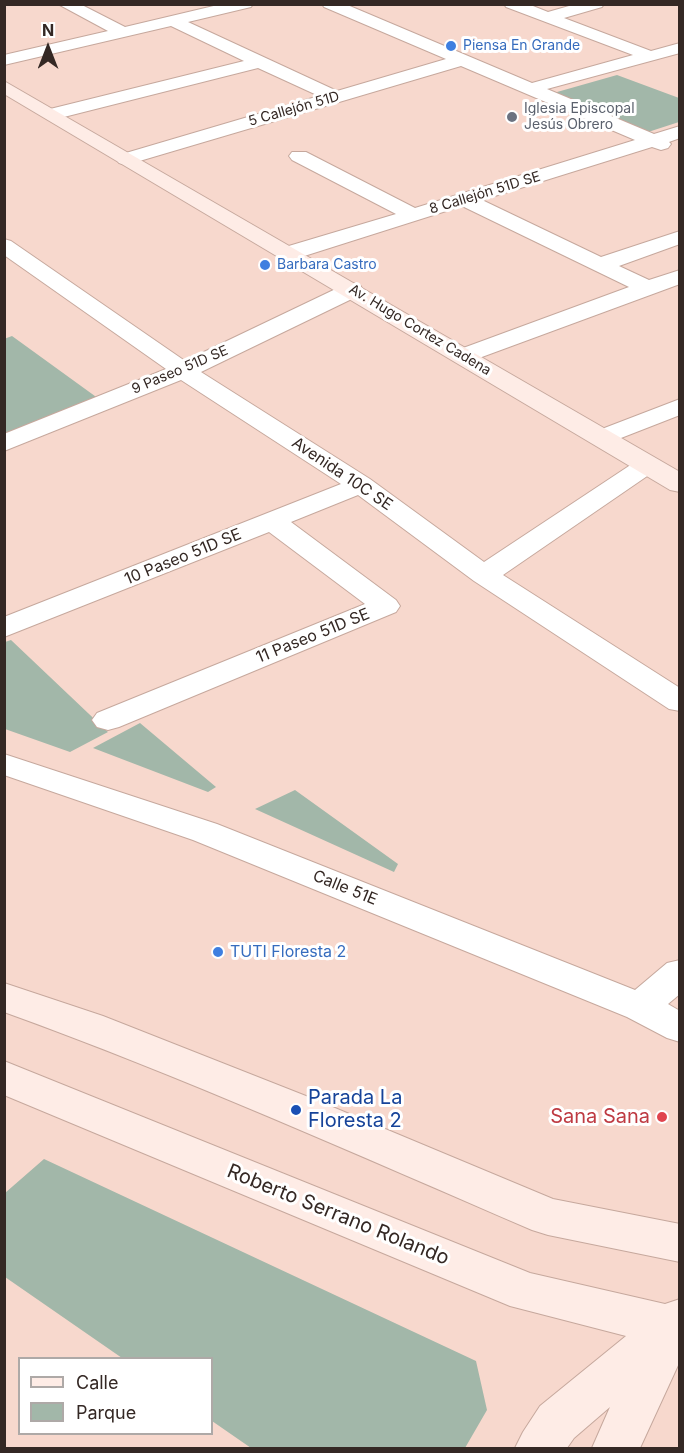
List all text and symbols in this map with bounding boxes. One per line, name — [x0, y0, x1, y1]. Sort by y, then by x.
north arrow — [18, 18, 78, 78]
text: N — [42, 20, 54, 40]
place label: Piensa En Grande — [463, 38, 580, 54]
marker: Piensa En Grande — [444, 39, 458, 53]
street label: 5 Callejón 51D — [247, 88, 341, 130]
place label: Iglesia Episcopal Jesús Obrero — [524, 101, 635, 134]
marker: Iglesia Episcopal Jesús Obrero — [505, 110, 519, 124]
street label: 8 Callejón 51D SE — [427, 168, 543, 218]
place label: Barbara Castro — [277, 257, 377, 273]
marker: Barbara Castro — [258, 258, 272, 272]
street label: Av. Hugo Cortez Cadena — [346, 281, 494, 379]
street label: 9 Paseo 51D SE — [129, 342, 231, 398]
street label: Avenida 10C SE — [288, 433, 396, 515]
street label: 10 Paseo 51D SE — [122, 525, 244, 589]
street label: 11 Paseo 51D SE — [253, 604, 373, 668]
street label: Calle 51E — [310, 866, 380, 910]
place label: TUTI Floresta 2 — [230, 942, 346, 962]
marker: TUTI Floresta 2 — [211, 945, 225, 959]
place label: Parada La Floresta 2 — [308, 1086, 402, 1133]
marker: Parada La Floresta 2 — [289, 1103, 303, 1117]
place label: Sana Sana — [550, 1105, 650, 1129]
marker: Sana Sana — [655, 1110, 669, 1124]
street label: Roberto Serrano Rolando — [223, 1159, 453, 1271]
legend — [18, 1357, 213, 1435]
text: Calle — [76, 1372, 118, 1393]
text: Parque — [76, 1402, 136, 1423]

